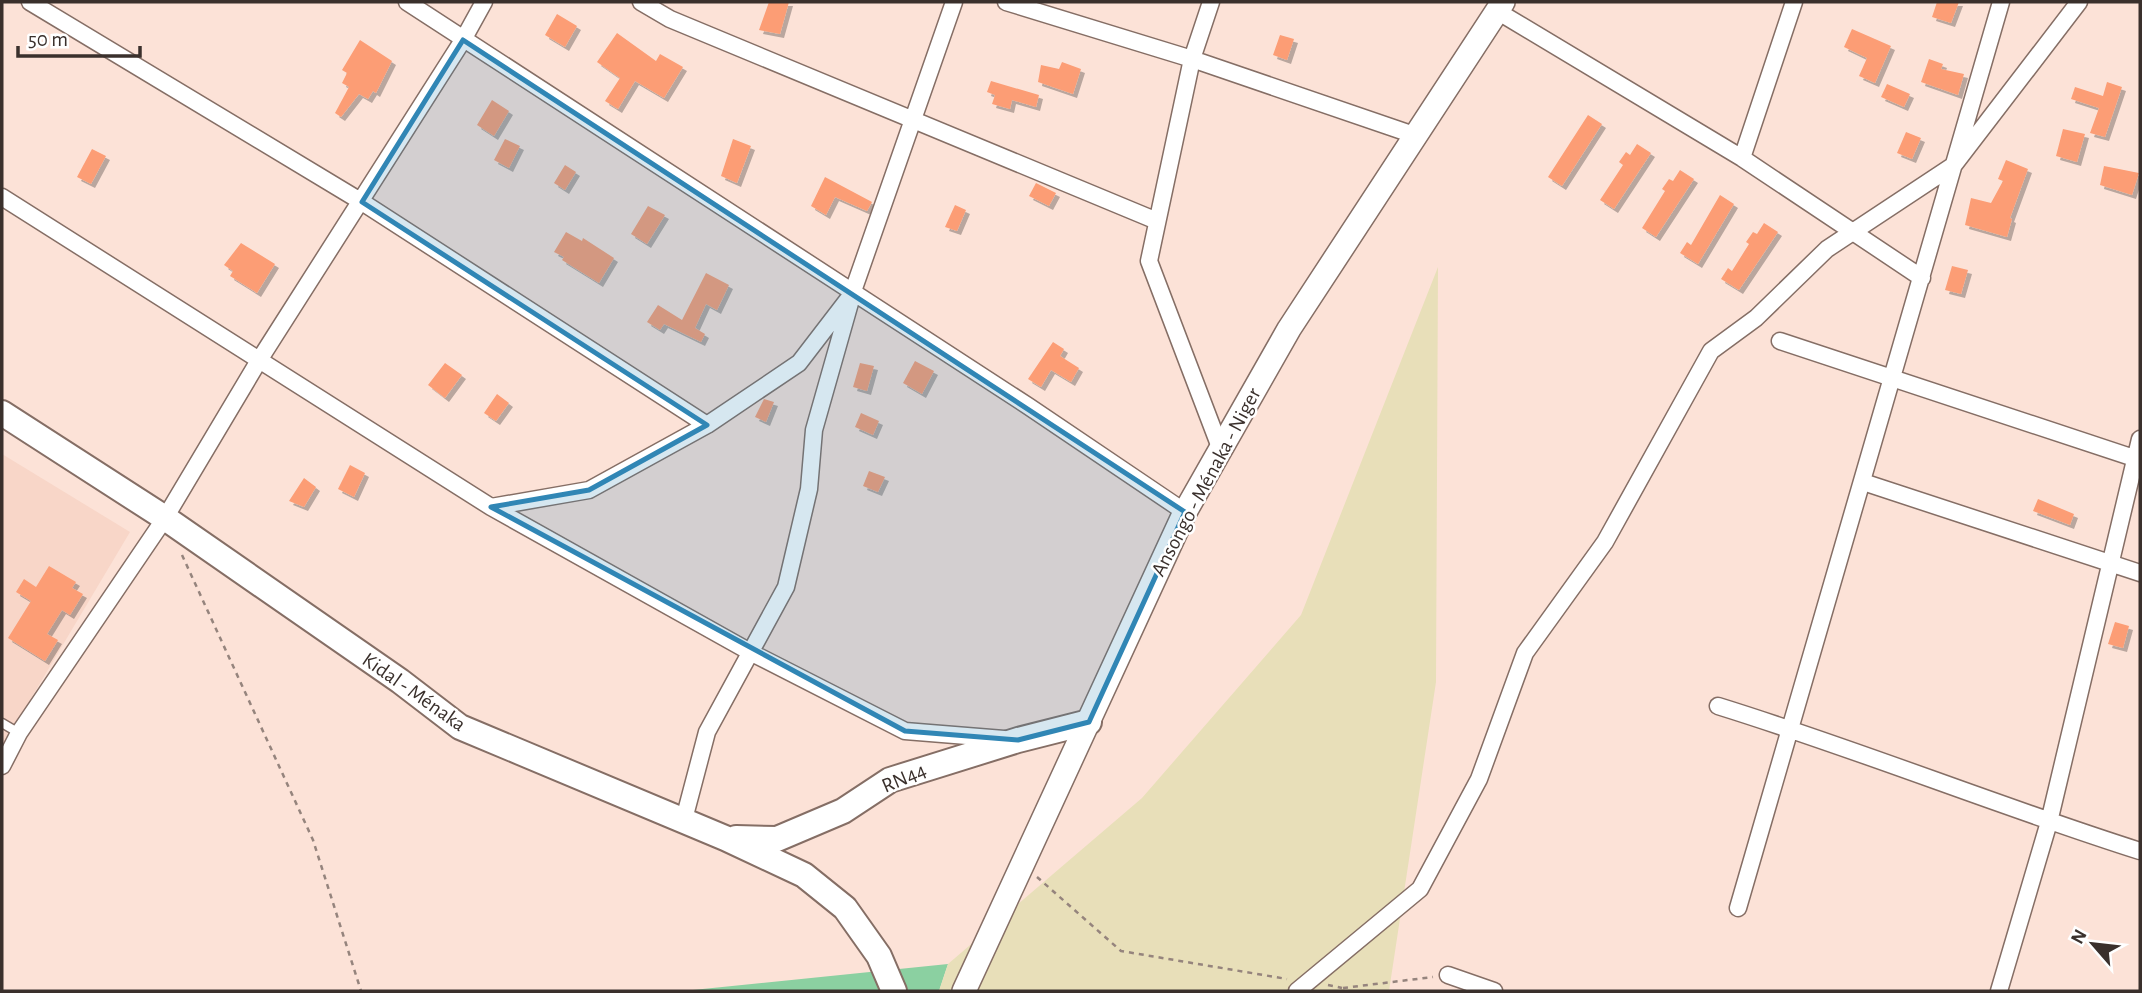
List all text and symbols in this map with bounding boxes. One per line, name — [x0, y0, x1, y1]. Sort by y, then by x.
scale bar — [18, 14, 140, 58]
text: 50 m — [28, 29, 68, 50]
street label: Ansongo - Ménaka - Niger — [1147, 384, 1265, 580]
street label: Kidal - Ménaka — [358, 649, 470, 735]
street label: RN44 — [879, 759, 929, 797]
north arrow — [2058, 909, 2128, 979]
text: N — [2068, 926, 2091, 947]

